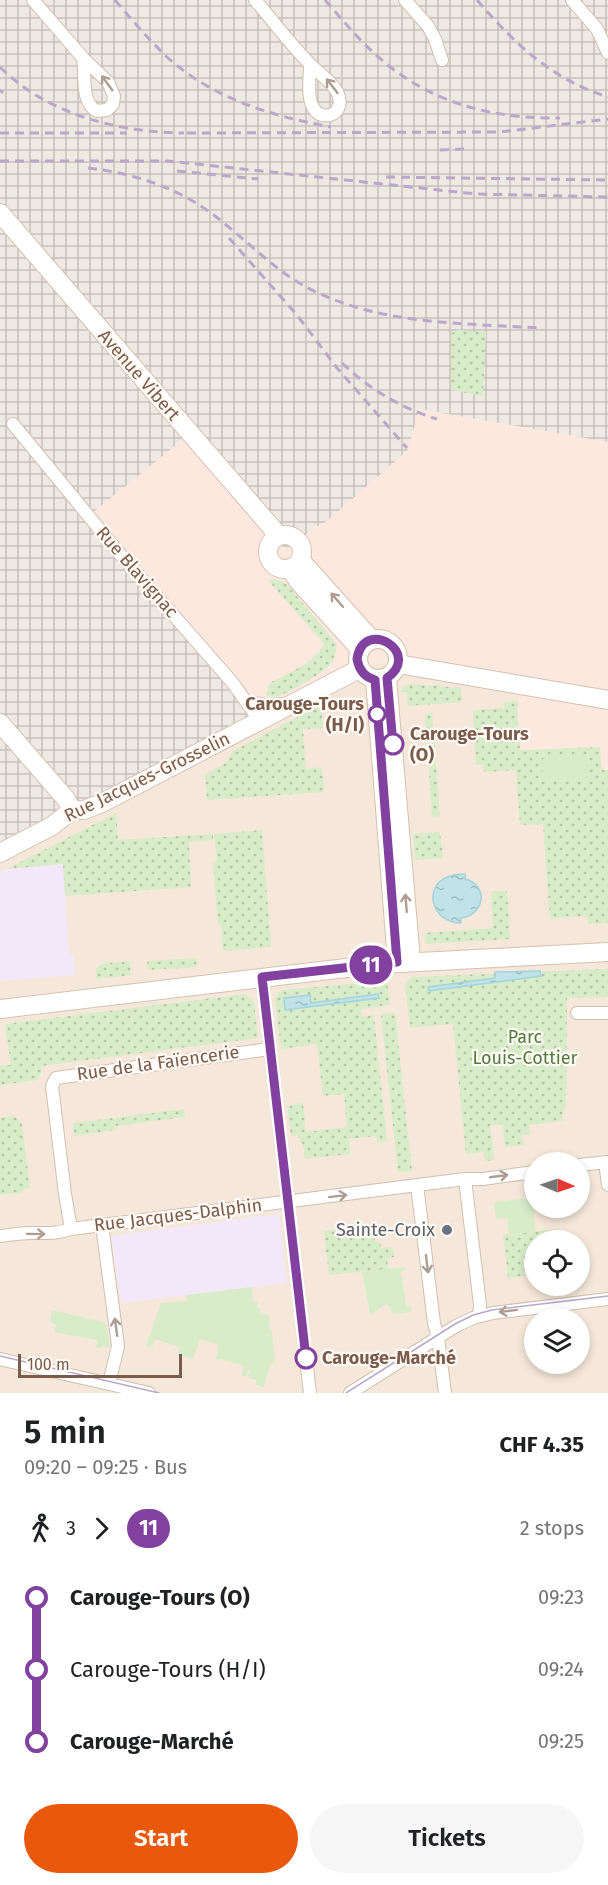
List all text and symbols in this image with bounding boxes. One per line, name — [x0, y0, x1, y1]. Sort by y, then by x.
one-way arrow — [101, 76, 113, 92]
one-way arrow — [326, 79, 339, 95]
street label: Avenue Vibert — [93, 325, 185, 425]
street label: Rue Blavignac — [91, 522, 183, 622]
one-way arrow — [330, 593, 344, 608]
place label: Carouge-Tours (H/I) — [245, 693, 364, 736]
marker: Carouge-Tours (H/I) — [368, 705, 386, 723]
place label: Carouge-Tours (O) — [410, 723, 529, 766]
street label: Rue Jacques-Grosselin — [61, 727, 233, 827]
marker: Carouge-Tours (O) — [382, 733, 404, 755]
one-way arrow — [400, 893, 411, 913]
line badge: 11 — [344, 946, 398, 984]
text: 11 — [361, 952, 381, 978]
park label: Parc Louis-Cottier — [472, 1026, 578, 1069]
street label: Rue de la Faïencerie — [75, 1041, 241, 1085]
north arrow — [524, 1152, 590, 1218]
map controls — [524, 1152, 590, 1374]
one-way arrow — [489, 1171, 509, 1182]
one-way arrow — [328, 1190, 348, 1201]
street label: Rue Jacques-Dalphin — [93, 1194, 263, 1236]
place label: Sainte-Croix — [336, 1219, 435, 1241]
marker: Sainte-Croix — [440, 1223, 454, 1237]
one-way arrow — [25, 1228, 45, 1239]
button: locate — [524, 1230, 590, 1296]
one-way arrow — [422, 1253, 433, 1273]
one-way arrow — [499, 1305, 519, 1316]
button: layers — [524, 1308, 590, 1374]
one-way arrow — [110, 1317, 121, 1337]
marker: Carouge-Marché — [295, 1347, 317, 1369]
place label: Carouge-Marché — [322, 1347, 456, 1369]
scale bar — [18, 1351, 182, 1378]
text: 100 m — [27, 1355, 70, 1374]
text: 5 min — [24, 1412, 106, 1452]
text: CHF 4.35 — [499, 1431, 584, 1458]
text: 09:20 – 09:25 · Bus — [24, 1455, 187, 1479]
icon: walk — [24, 1512, 57, 1545]
icon: forward — [85, 1512, 118, 1545]
text: 11 — [139, 1515, 158, 1541]
text: 3 — [66, 1516, 76, 1540]
text: 2 stops — [520, 1516, 584, 1540]
text: Carouge-Tours (O) — [70, 1584, 250, 1611]
text: 09:23 — [538, 1585, 584, 1609]
text: Carouge-Tours (H/I) — [70, 1656, 266, 1683]
text: 09:24 — [538, 1657, 584, 1681]
text: Carouge-Marché — [70, 1728, 234, 1755]
text: 09:25 — [538, 1729, 584, 1753]
button: Start — [24, 1804, 298, 1873]
button: Tickets — [310, 1804, 584, 1873]

